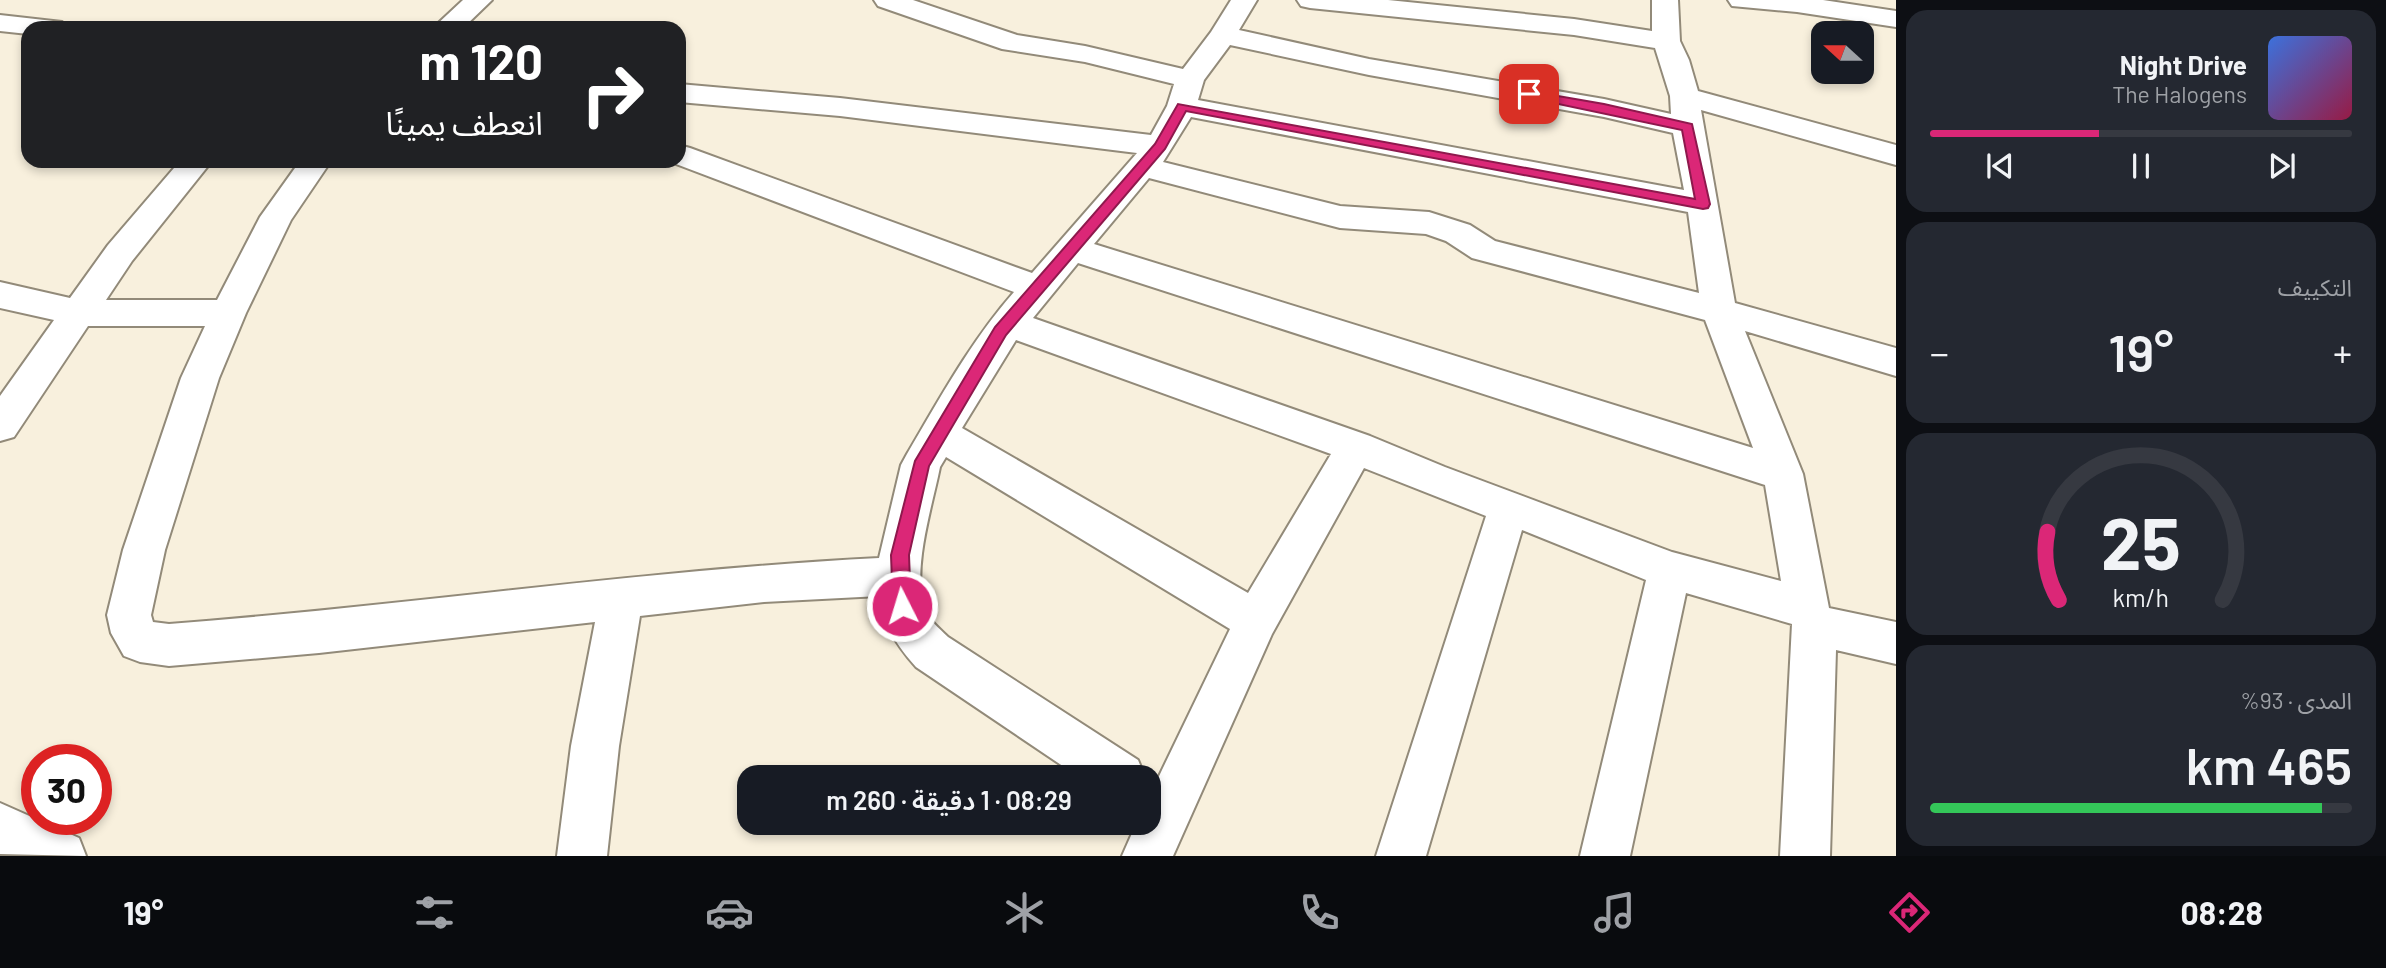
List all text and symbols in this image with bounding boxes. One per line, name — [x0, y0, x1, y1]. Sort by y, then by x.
north arrow — [1811, 21, 1874, 84]
map controls — [1811, 21, 1874, 84]
text: 120 m — [420, 31, 543, 90]
icon: right — [567, 49, 658, 140]
text: Night Drive — [2120, 49, 2247, 80]
pin — [1499, 64, 1559, 124]
icon: arrive — [1510, 75, 1548, 113]
text: The Halogens — [2112, 80, 2247, 108]
text: انعطف يمينًا — [386, 103, 543, 141]
icon: previous — [1981, 147, 2019, 185]
icon: pause — [2122, 147, 2160, 185]
icon: next — [2263, 147, 2301, 185]
text: التكييف — [2278, 273, 2352, 301]
text: 19° — [2108, 320, 2174, 382]
text: − — [1930, 329, 1949, 375]
text: + — [2333, 329, 2352, 375]
text: 25 — [2101, 497, 2181, 585]
position arrow — [865, 569, 939, 643]
text: km/h — [2113, 582, 2169, 612]
text: المدى · 93% — [2240, 686, 2352, 714]
text: 465 km — [2186, 733, 2352, 795]
speed limit sign: 30 — [21, 744, 112, 835]
text: 08:29 · 1 دقيقة · 260 m — [826, 784, 1072, 815]
icon: filters — [410, 888, 459, 937]
icon: car — [705, 888, 754, 937]
icon: climate — [1000, 888, 1049, 937]
icon: phone — [1295, 888, 1344, 937]
icon: music — [1590, 888, 1639, 937]
icon: directions — [1885, 888, 1934, 937]
text: 19° — [123, 893, 164, 931]
text: 08:28 — [2181, 893, 2263, 931]

